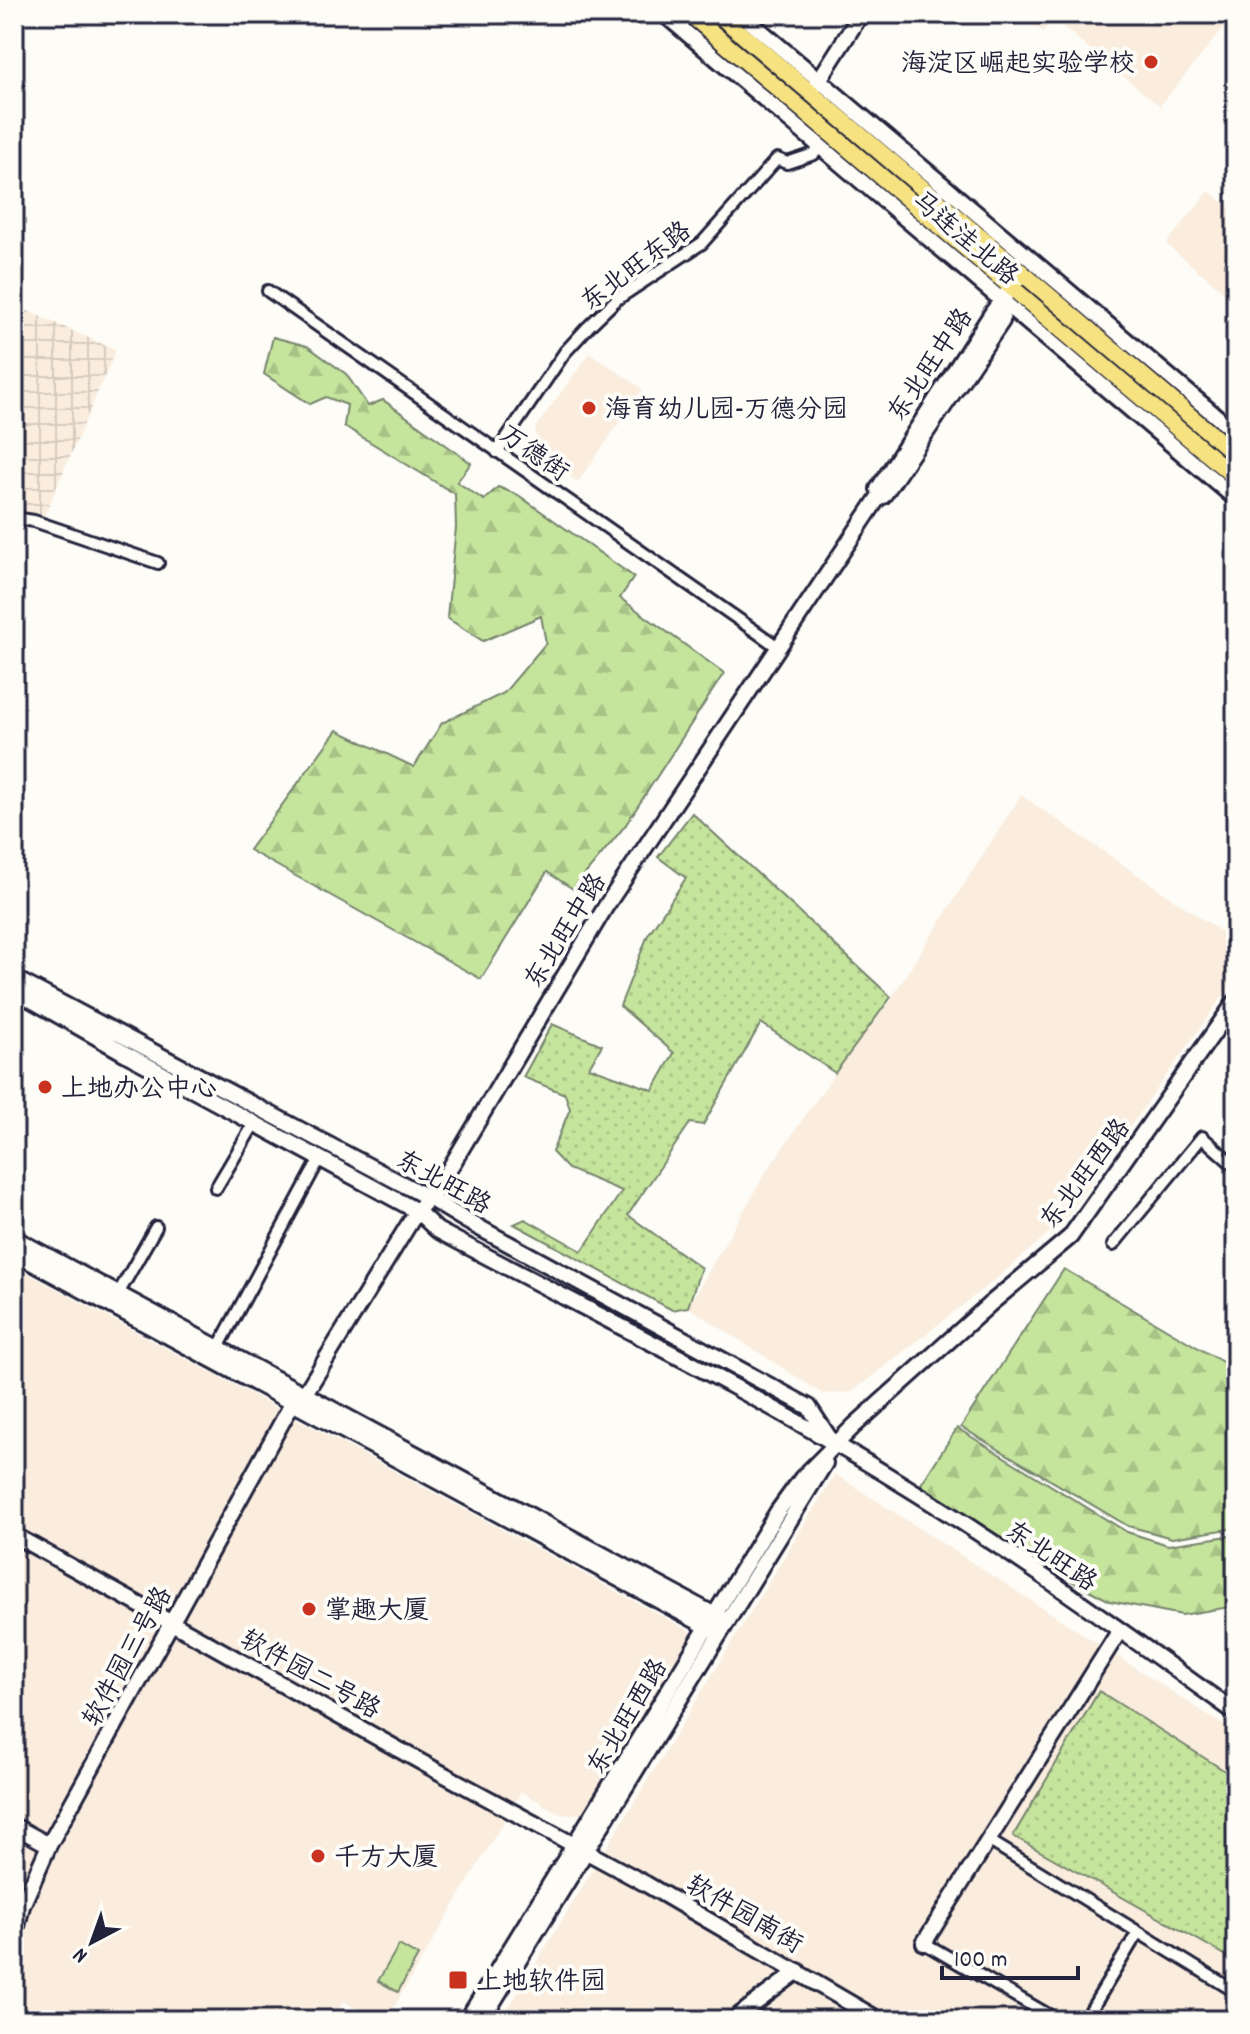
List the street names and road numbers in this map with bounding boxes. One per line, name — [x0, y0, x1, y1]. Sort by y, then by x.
street label: 马连洼北路 — [902, 184, 1025, 296]
street label: 东北旺东路 — [574, 214, 700, 322]
street label: 东北旺中路 — [880, 302, 984, 430]
street label: 万德街 — [490, 417, 576, 492]
street label: 东北旺中路 — [517, 867, 617, 997]
street label: 东北旺西路 — [1033, 1112, 1141, 1238]
street label: 东北旺路 — [388, 1143, 497, 1225]
street label: 东北旺路 — [997, 1513, 1104, 1602]
street label: 软件园三号路 — [75, 1581, 183, 1735]
street label: 软件园二号路 — [232, 1622, 386, 1730]
street label: 东北旺西路 — [580, 1653, 678, 1783]
street label: 软件园南街 — [678, 1868, 809, 1965]

